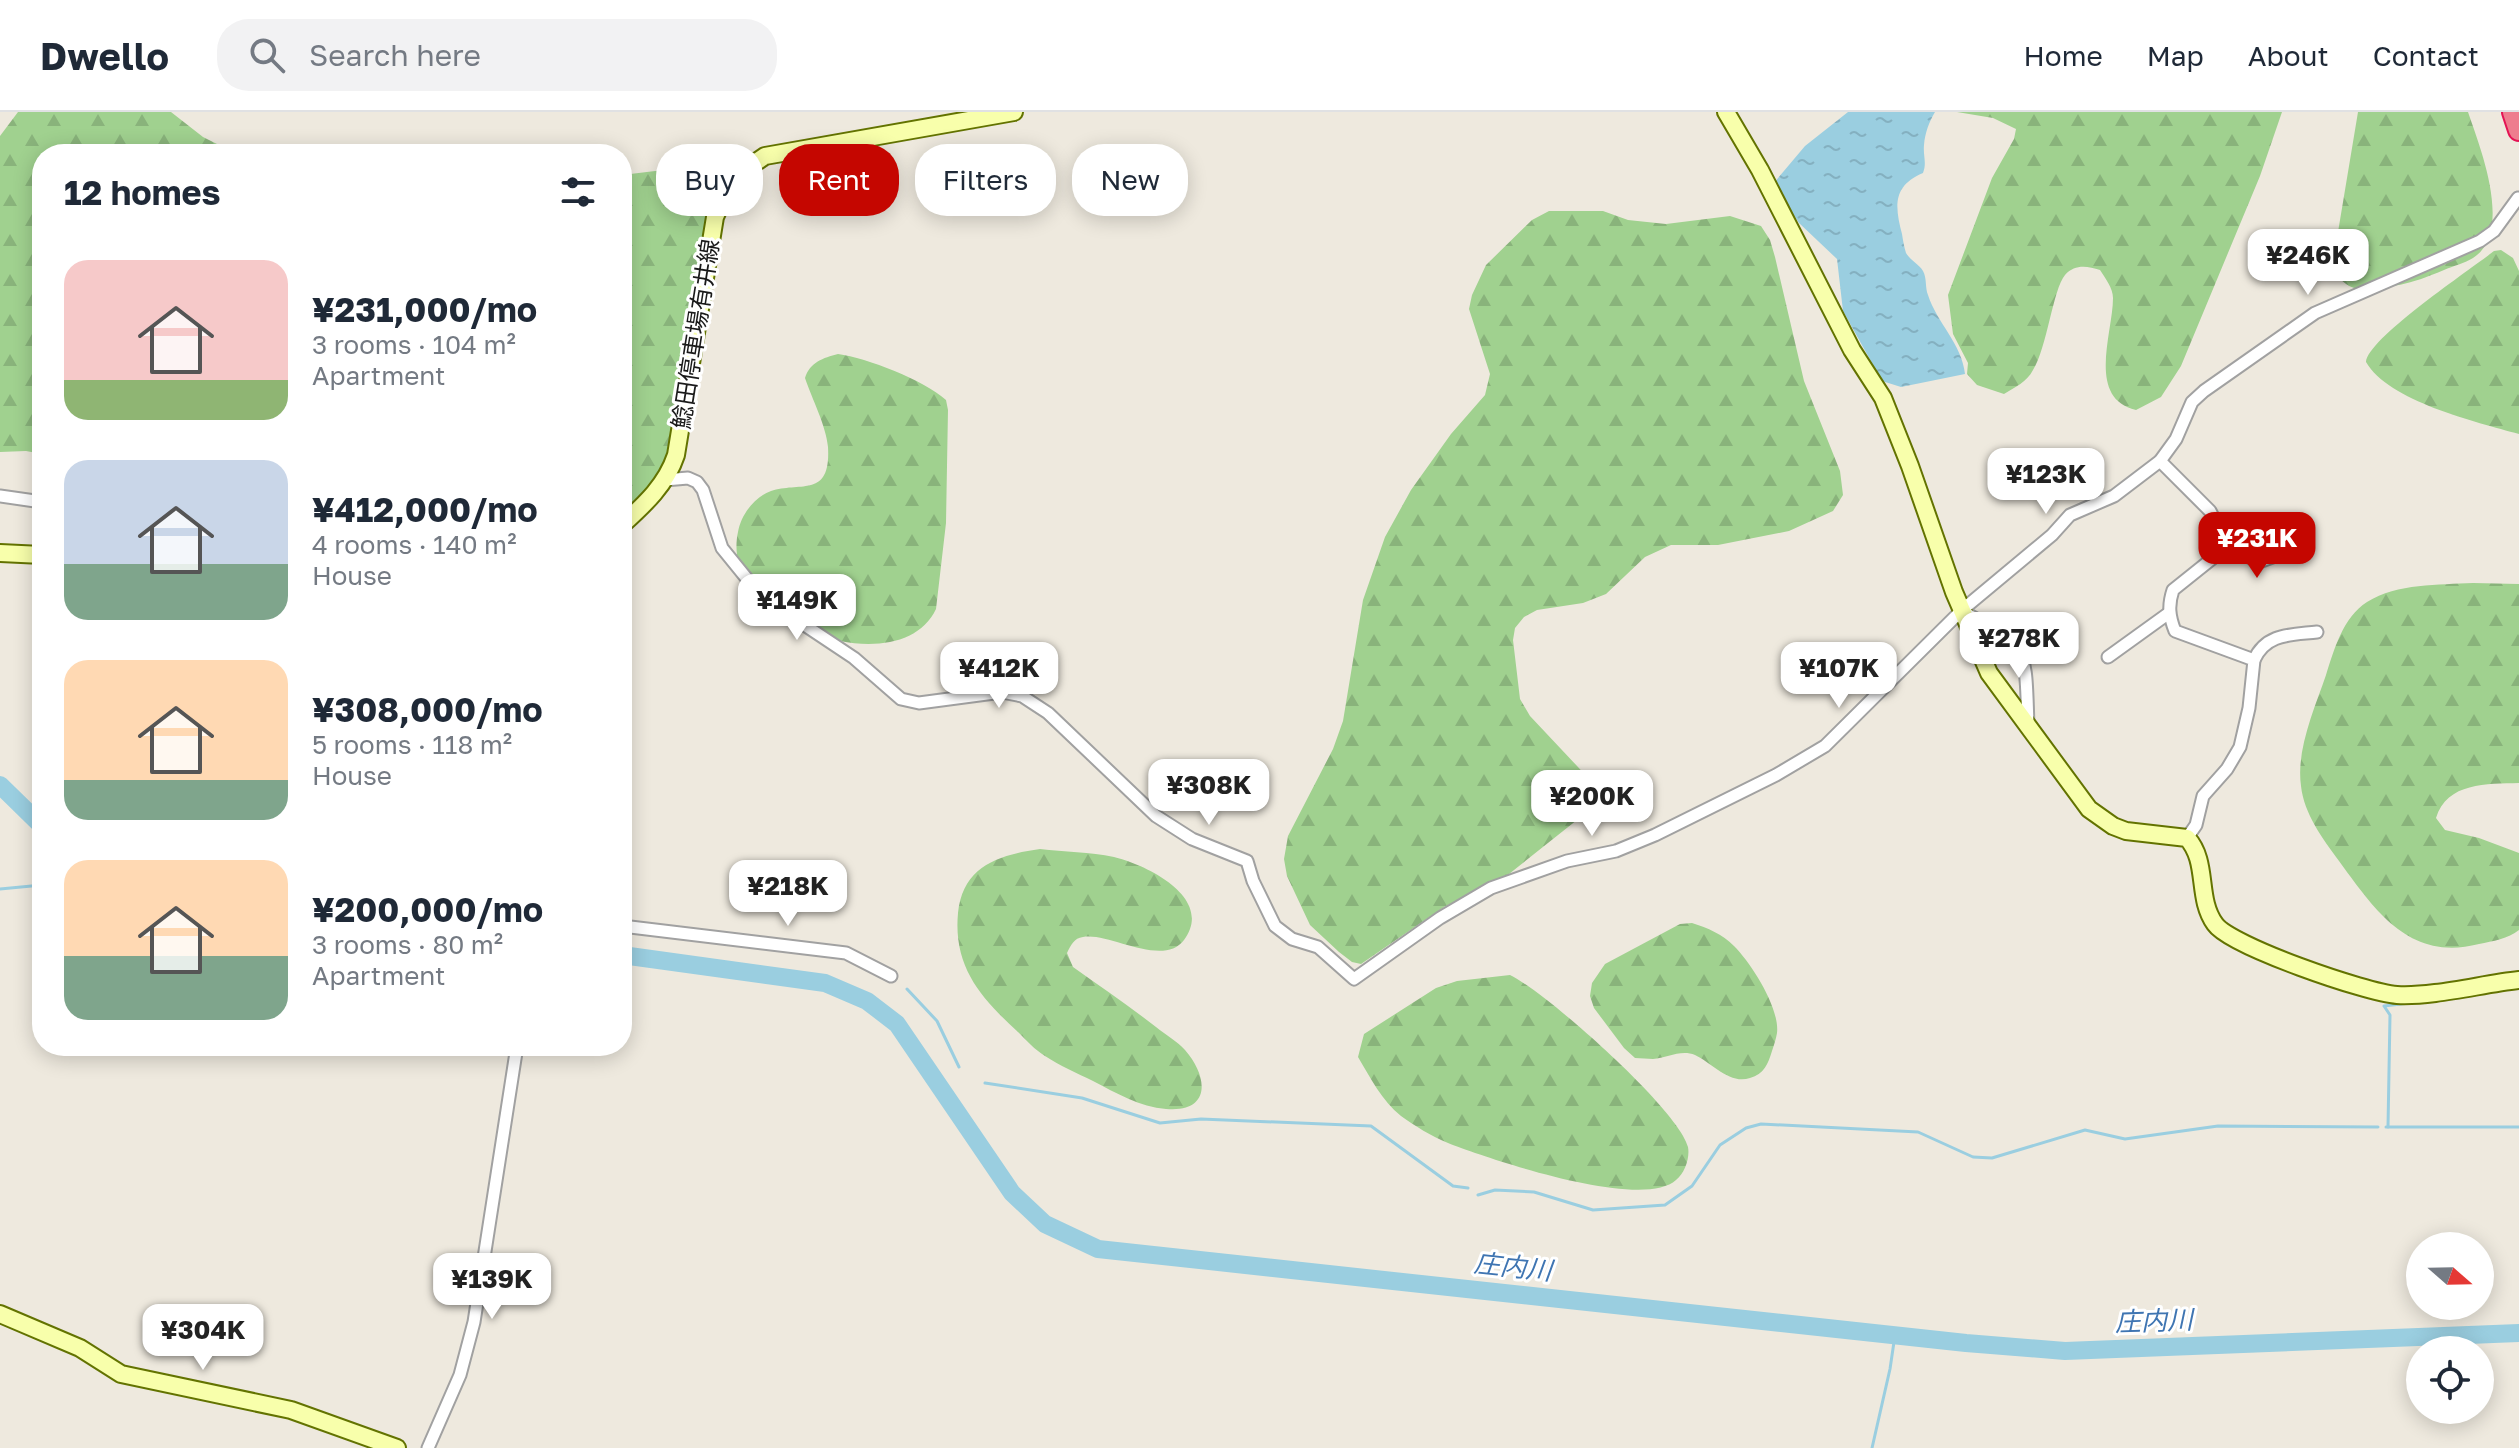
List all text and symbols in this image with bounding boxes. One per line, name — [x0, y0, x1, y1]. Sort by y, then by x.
search box — [217, 19, 777, 91]
text: Dwello — [40, 33, 169, 78]
icon: search — [245, 33, 289, 77]
text: Search here — [309, 37, 481, 73]
text: Home — [2024, 39, 2103, 72]
text: Map — [2147, 39, 2204, 72]
text: About — [2248, 39, 2329, 72]
text: Contact — [2373, 39, 2479, 72]
chip: Buy — [656, 144, 763, 216]
chip: Rent — [779, 144, 899, 216]
chip: Filters — [915, 144, 1056, 216]
chip: New — [1072, 144, 1188, 216]
icon: filters — [556, 170, 600, 214]
text: 12 homes — [64, 172, 221, 212]
pin: ¥246K — [2252, 229, 2364, 297]
street label: 鯰田停車場有井線 — [665, 237, 724, 431]
text: ¥246K — [2266, 239, 2350, 270]
text: ¥231,000/mo — [312, 289, 537, 329]
icon: home — [128, 292, 224, 388]
text: 3 rooms · 104 m² — [312, 329, 516, 360]
text: Apartment — [312, 360, 445, 391]
pin: ¥123K — [1990, 448, 2102, 516]
text: ¥123K — [2005, 458, 2087, 489]
text: ¥412,000/mo — [312, 489, 538, 529]
icon: home — [128, 492, 224, 588]
pin: ¥231K — [2201, 512, 2313, 580]
text: ¥231K — [2216, 522, 2298, 553]
text: 4 rooms · 140 m² — [312, 529, 517, 560]
text: House — [312, 560, 392, 591]
pin: ¥149K — [741, 574, 853, 642]
text: ¥149K — [756, 584, 838, 615]
pin: ¥278K — [1963, 612, 2075, 680]
text: ¥278K — [1978, 622, 2060, 653]
pin: ¥412K — [943, 642, 1055, 710]
pin: ¥107K — [1783, 642, 1895, 710]
text: ¥412K — [958, 652, 1040, 683]
text: ¥107K — [1799, 652, 1879, 683]
text: ¥308,000/mo — [312, 689, 543, 729]
icon: home — [128, 692, 224, 788]
text: 5 rooms · 118 m² — [312, 729, 512, 760]
pin: ¥308K — [1153, 759, 1265, 827]
text: House — [312, 760, 392, 791]
text: ¥308K — [1166, 769, 1252, 800]
pin: ¥200K — [1536, 770, 1648, 838]
text: ¥200K — [1549, 780, 1635, 811]
pin: ¥218K — [732, 860, 844, 928]
text: ¥218K — [747, 870, 829, 901]
text: ¥200,000/mo — [312, 889, 543, 929]
icon: home — [128, 892, 224, 988]
text: 3 rooms · 80 m² — [312, 929, 503, 960]
text: Apartment — [312, 960, 445, 991]
north arrow — [2406, 1232, 2494, 1320]
map controls — [2406, 1232, 2494, 1424]
water label: 庄内川 — [1473, 1247, 1556, 1286]
pin: ¥139K — [436, 1253, 548, 1321]
text: ¥139K — [451, 1263, 533, 1294]
pin: ¥304K — [147, 1304, 259, 1372]
water label: 庄内川 — [2114, 1304, 2196, 1337]
text: ¥304K — [160, 1314, 246, 1345]
button: locate — [2406, 1336, 2494, 1424]

